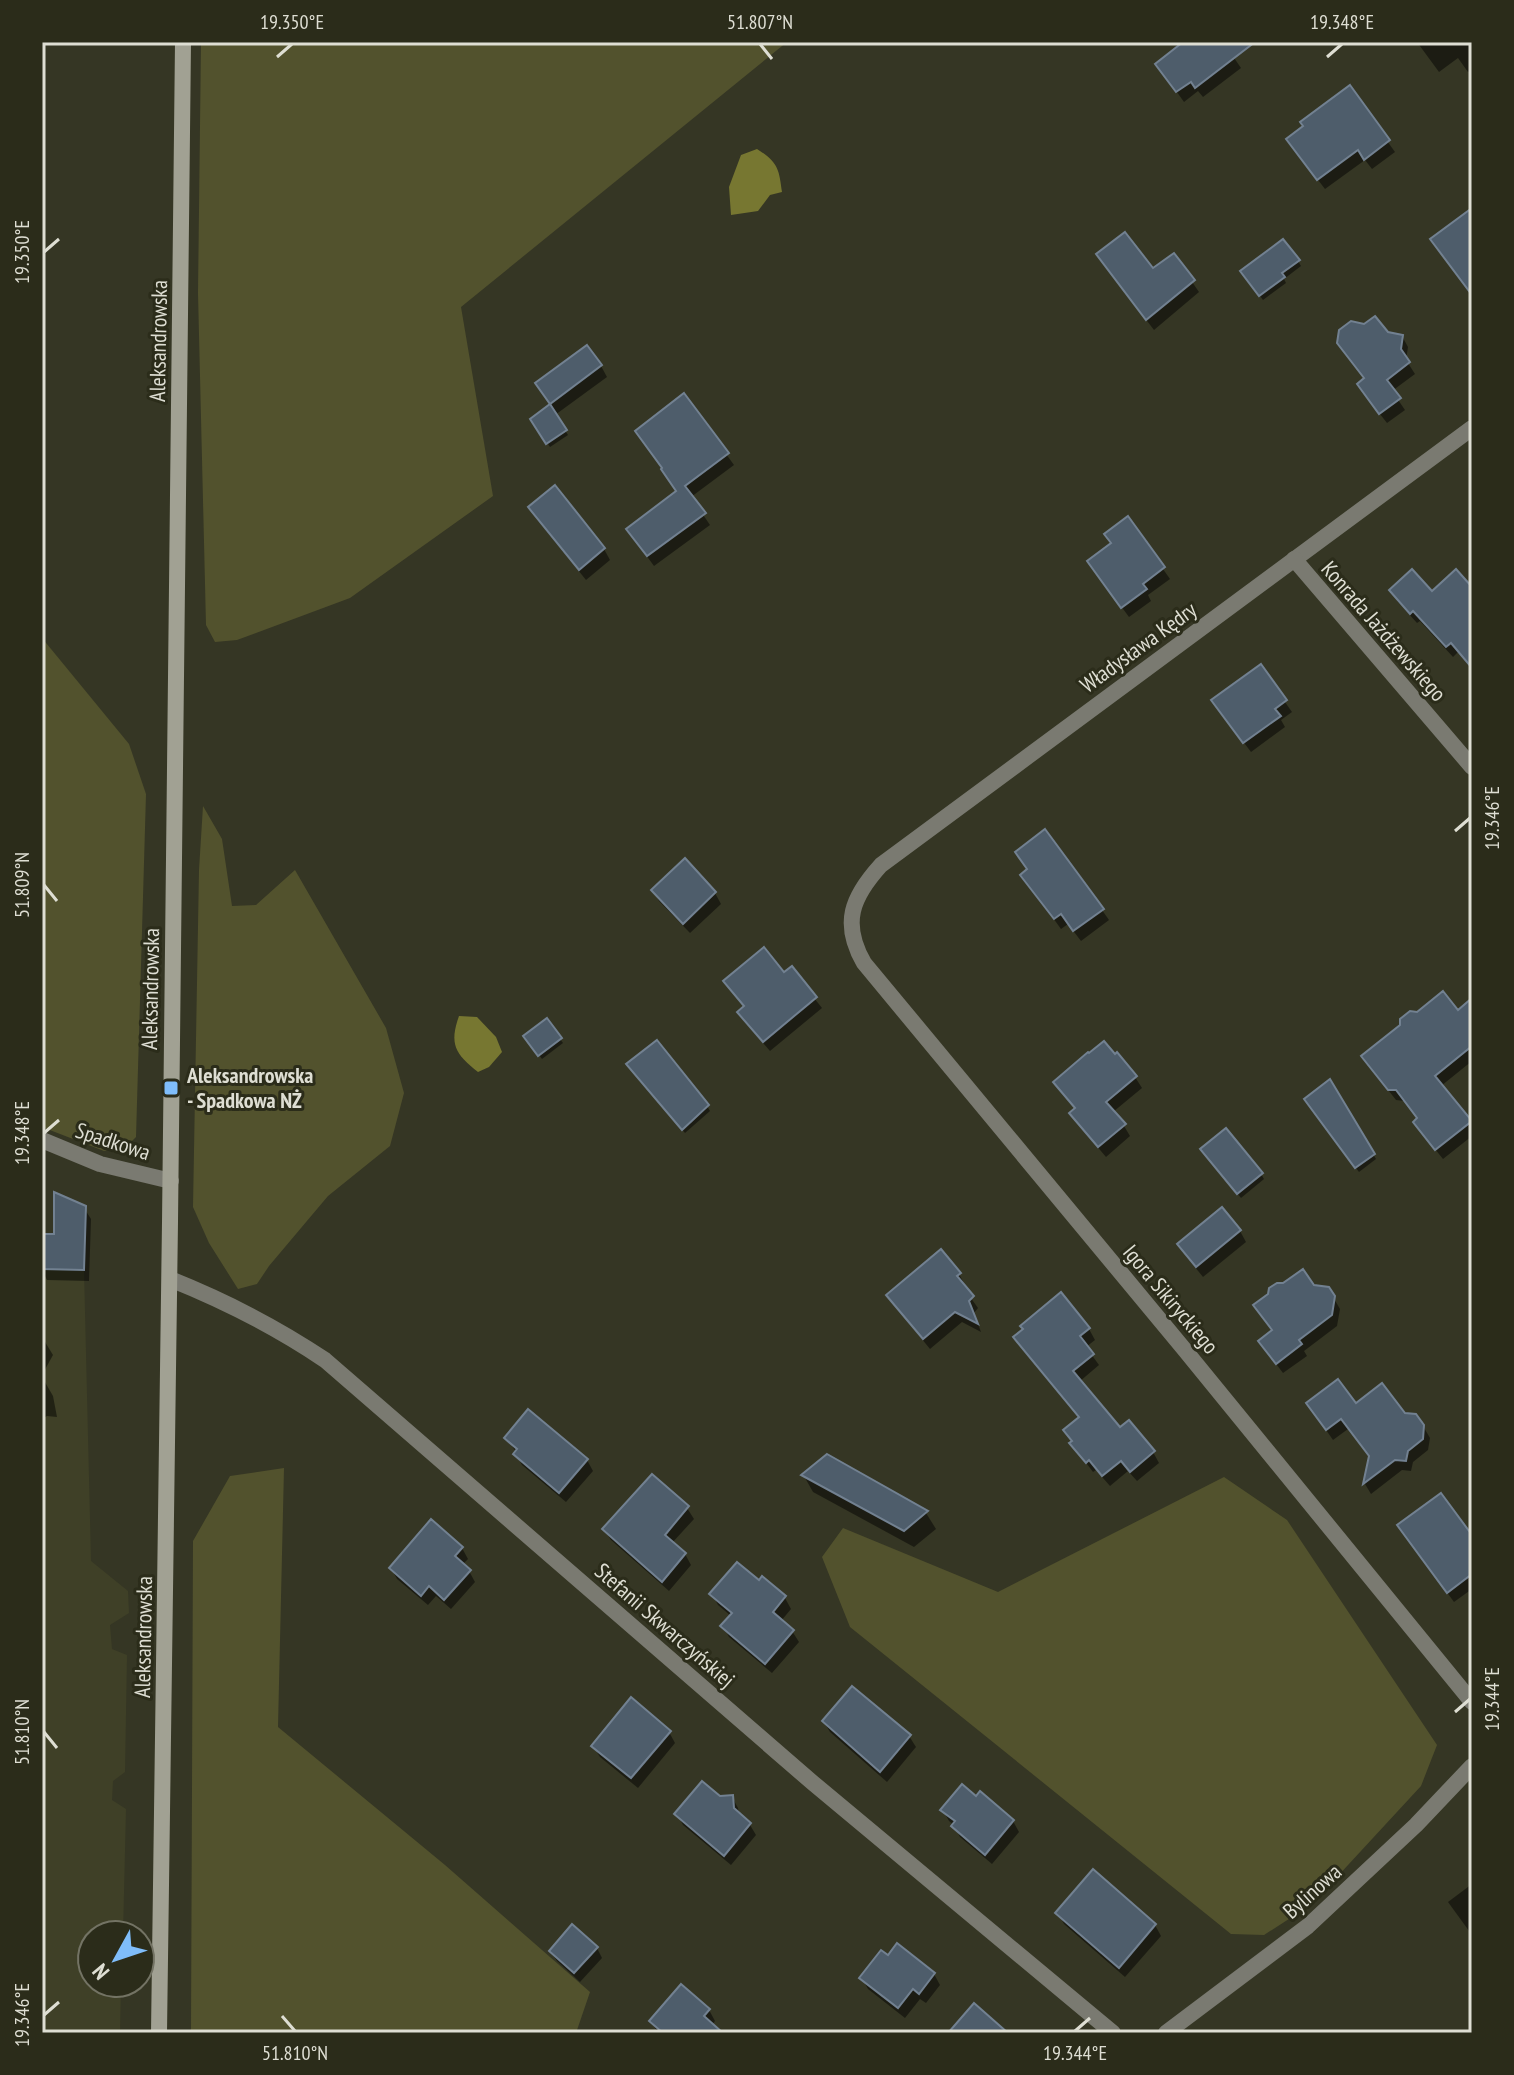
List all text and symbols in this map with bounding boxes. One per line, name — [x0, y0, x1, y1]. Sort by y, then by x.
text: 19.350°E — [260, 9, 324, 35]
text: 51.807°N — [727, 9, 793, 35]
text: 19.348°E — [1310, 9, 1374, 35]
text: 19.350°E — [9, 220, 35, 284]
street label: Aleksandrowska — [143, 280, 173, 402]
street label: Konrada Jażdżewskiego — [1315, 555, 1453, 707]
street label: Władysława Kędry — [1074, 595, 1202, 699]
text: 19.346°E — [1479, 786, 1505, 850]
text: 51.809°N — [9, 852, 35, 918]
street label: Aleksandrowska — [135, 928, 165, 1050]
place label: Aleksandrowska - Spadkowa NŻ — [186, 1061, 313, 1114]
marker: Aleksandrowska - Spadkowa NŻ — [162, 1079, 180, 1097]
text: 19.348°E — [9, 1101, 35, 1165]
street label: Spadkowa — [72, 1116, 154, 1166]
street label: Igora Sikiryckiego — [1117, 1238, 1225, 1360]
street label: Stefanii Skwarczyńskiej — [589, 1557, 741, 1693]
street label: Aleksandrowska — [128, 1576, 158, 1698]
text: 19.344°E — [1479, 1667, 1505, 1731]
text: 51.810°N — [9, 1699, 35, 1765]
street label: Bylinowa — [1277, 1857, 1347, 1925]
north arrow — [76, 1919, 156, 1999]
text: N — [86, 1958, 115, 1985]
text: 19.346°E — [9, 1983, 35, 2047]
text: 51.810°N — [262, 2040, 328, 2066]
text: 19.344°E — [1043, 2040, 1107, 2066]

